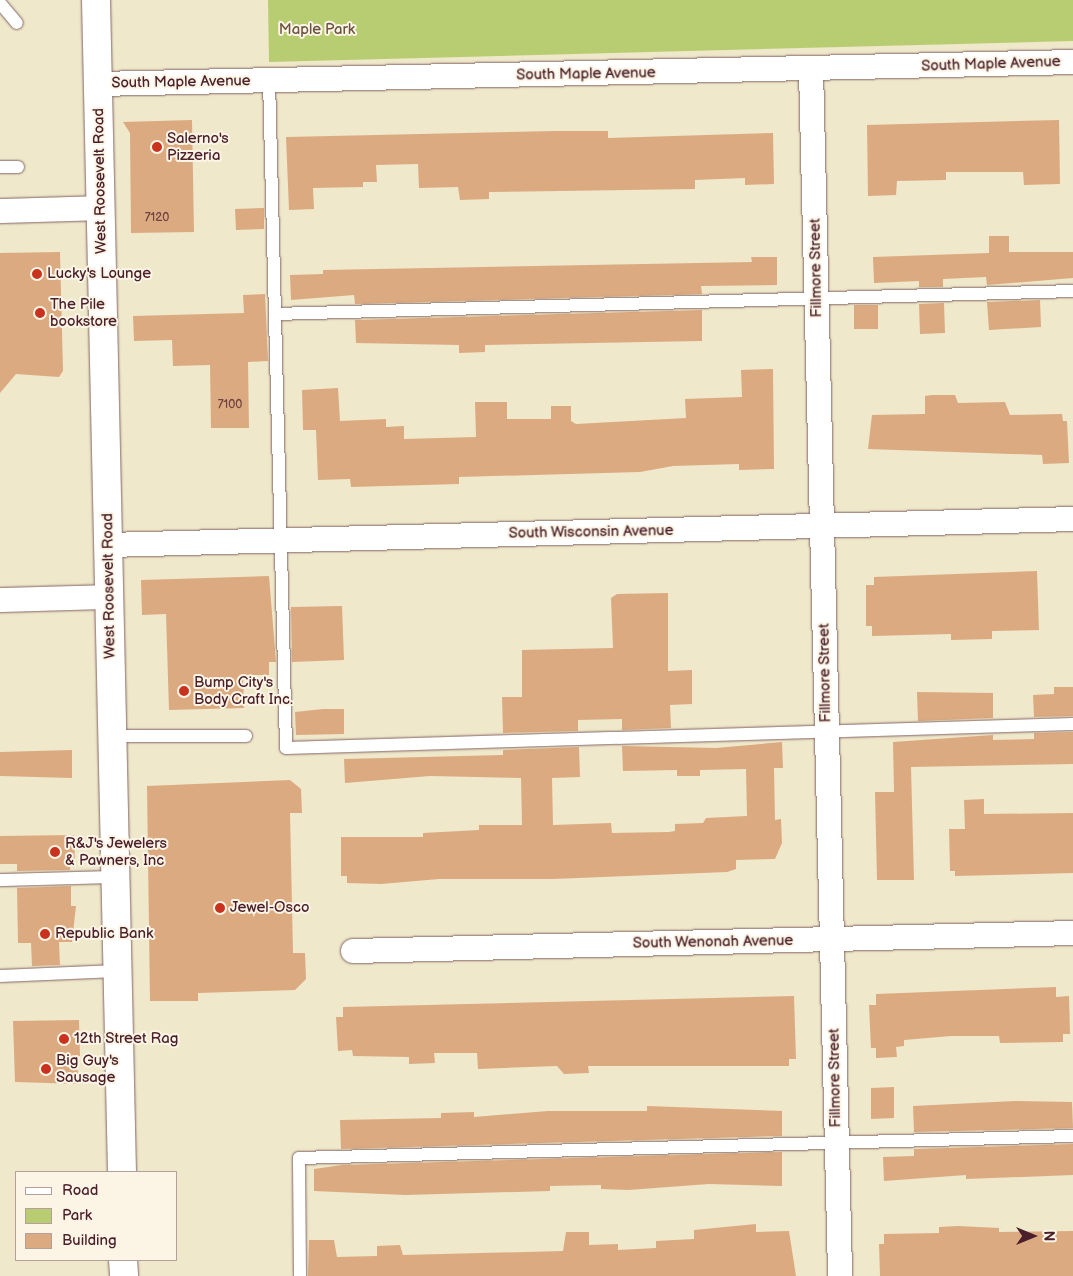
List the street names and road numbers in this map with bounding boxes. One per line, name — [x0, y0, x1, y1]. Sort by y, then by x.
street label: South Maple Avenue — [921, 53, 1061, 75]
street label: South Maple Avenue — [516, 64, 656, 84]
street label: South Maple Avenue — [111, 72, 251, 92]
street label: West Roosevelt Road — [90, 108, 110, 254]
street label: Fillmore Street — [806, 218, 826, 318]
street label: West Roosevelt Road — [99, 513, 119, 659]
street label: South Wisconsin Avenue — [508, 522, 674, 542]
street label: Fillmore Street — [815, 623, 835, 723]
street label: South Wenonah Avenue — [632, 932, 794, 952]
street label: Fillmore Street — [825, 1028, 845, 1128]

